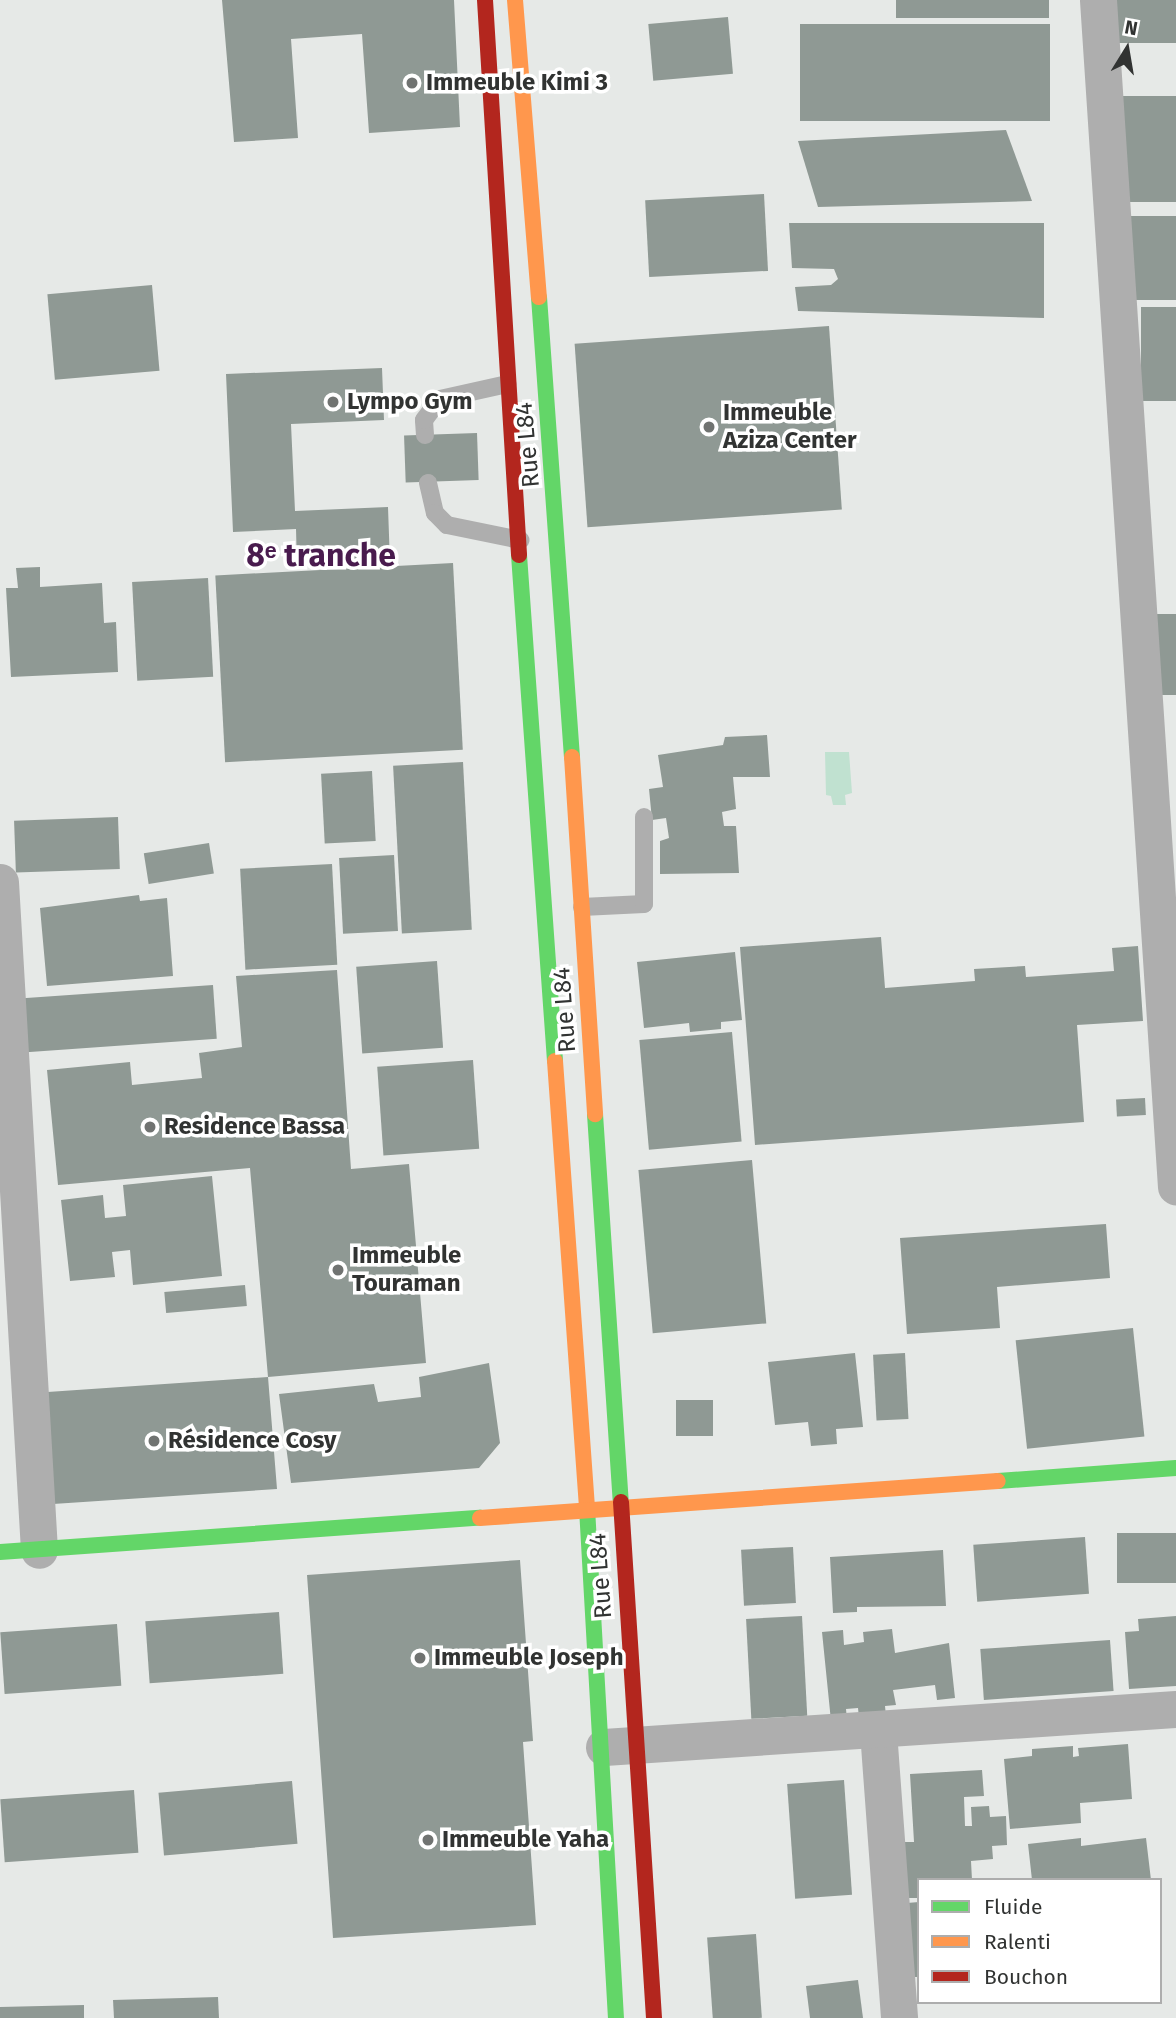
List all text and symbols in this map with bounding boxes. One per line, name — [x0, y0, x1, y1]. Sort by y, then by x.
north arrow — [1092, 14, 1162, 84]
text: N — [1123, 15, 1139, 40]
place label: Immeuble Kimi 3 — [426, 69, 608, 97]
marker: Immeuble Kimi 3 — [404, 75, 420, 91]
place label: Lympo Gym — [347, 388, 472, 416]
marker: Lympo Gym — [325, 394, 341, 410]
place label: Immeuble Aziza Center — [723, 399, 857, 455]
street label: Rue L84 — [510, 401, 546, 489]
marker: Immeuble Aziza Center — [701, 419, 717, 435]
district label: 8ᵉ tranche — [246, 536, 396, 574]
street label: Rue L84 — [548, 966, 582, 1054]
place label: Residence Bassa — [164, 1113, 345, 1141]
marker: Residence Bassa — [142, 1119, 158, 1135]
place label: Immeuble Touraman — [352, 1242, 461, 1298]
marker: Immeuble Touraman — [330, 1262, 346, 1278]
place label: Résidence Cosy — [168, 1427, 336, 1455]
marker: Résidence Cosy — [146, 1433, 162, 1449]
street label: Rue L84 — [584, 1532, 618, 1620]
place label: Immeuble Joseph — [434, 1644, 623, 1672]
marker: Immeuble Joseph — [412, 1650, 428, 1666]
place label: Immeuble Yaha — [442, 1826, 609, 1854]
marker: Immeuble Yaha — [420, 1832, 436, 1848]
legend — [917, 1878, 1162, 2004]
text: Fluide — [984, 1894, 1042, 1920]
text: Ralenti — [984, 1929, 1051, 1955]
text: Bouchon — [984, 1964, 1068, 1990]

